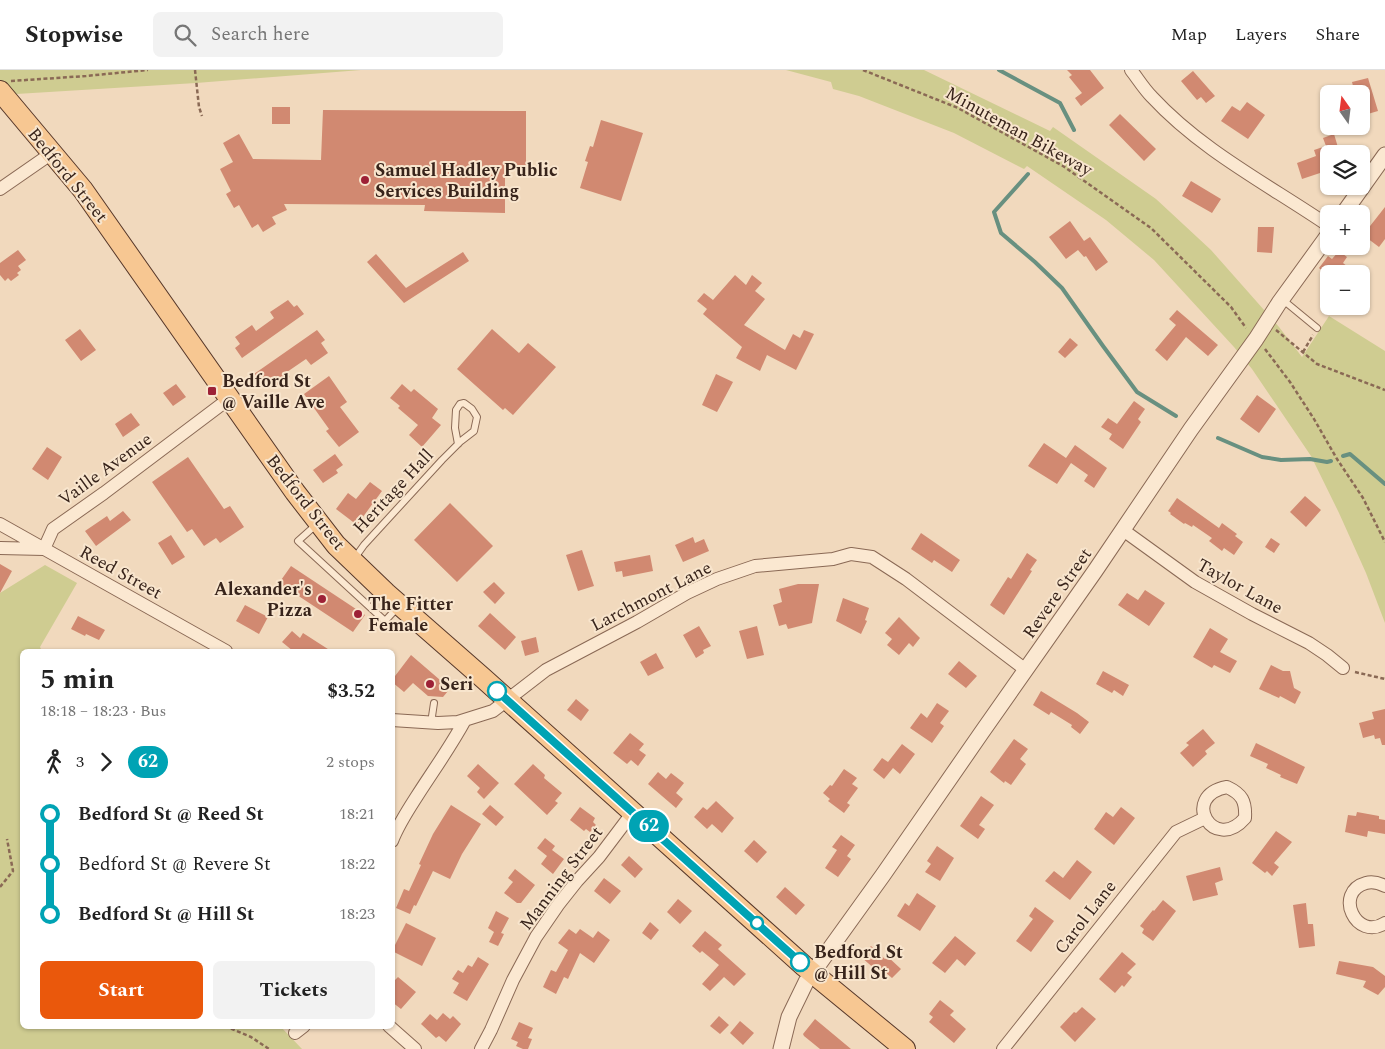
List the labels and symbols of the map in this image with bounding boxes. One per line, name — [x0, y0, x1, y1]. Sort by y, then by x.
street label: Minuteman Bikeway — [940, 80, 1098, 184]
north arrow — [1320, 85, 1370, 135]
street label: Bedford Street — [21, 122, 114, 229]
place label: Samuel Hadley Public Services Building — [375, 157, 558, 205]
marker: Samuel Hadley Public Services Building — [359, 174, 371, 186]
place label: Bedford St @ Vaille Ave — [222, 368, 325, 416]
marker: Bedford St @ Vaille Ave — [206, 385, 218, 397]
street label: Vaille Avenue — [53, 426, 158, 513]
street label: Heritage Hall — [347, 443, 440, 540]
street label: Bedford Street — [259, 448, 352, 556]
street label: Reed Street — [74, 539, 167, 606]
street label: Revere Street — [1016, 542, 1099, 644]
street label: Taylor Lane — [1192, 552, 1288, 621]
street label: Larchmont Lane — [586, 554, 716, 639]
place label: Alexander's Pizza — [214, 576, 313, 624]
place label: The Fitter Female — [368, 591, 453, 639]
marker: Alexander's Pizza — [316, 593, 328, 605]
marker: The Fitter Female — [352, 608, 364, 620]
place label: Seri — [440, 671, 473, 698]
marker: Seri — [424, 678, 436, 690]
unlabelled marker — [487, 681, 507, 701]
line badge: 62 — [626, 810, 672, 842]
street label: Manning Street — [513, 820, 610, 936]
street label: Carol Lane — [1048, 874, 1123, 960]
unlabelled marker — [750, 916, 764, 930]
place label: Bedford St @ Hill St — [814, 939, 903, 987]
marker: Bedford St @ Hill St — [790, 952, 810, 972]

